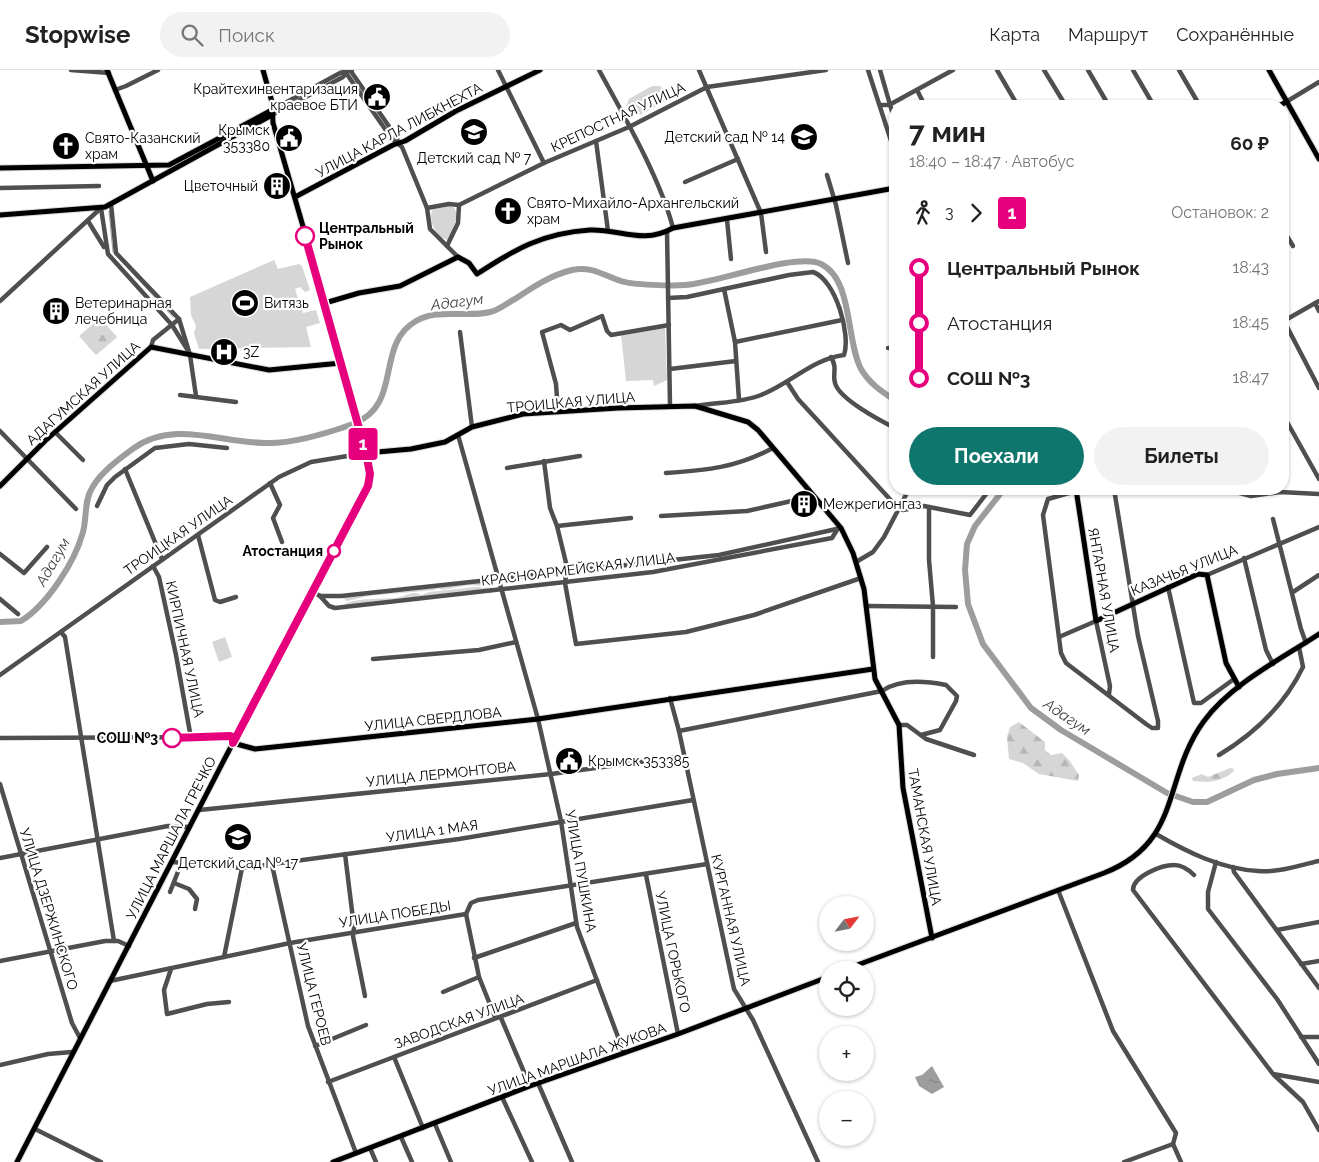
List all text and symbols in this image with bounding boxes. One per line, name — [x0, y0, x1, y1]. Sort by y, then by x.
search box — [160, 12, 510, 57]
text: Stopwise — [25, 20, 130, 49]
icon: search — [178, 21, 206, 49]
text: Поиск — [218, 24, 275, 46]
text: Карта — [989, 24, 1040, 45]
text: Маршрут — [1068, 24, 1148, 45]
text: Сохранённые — [1176, 24, 1294, 45]
street label: УЛИЦА КАРЛА ЛИБКНЕХТА — [313, 79, 485, 181]
street label: КРЕПОСТНАЯ УЛИЦА — [548, 79, 688, 155]
place label: Крайтехинвентаризация краевое БТИ — [193, 81, 358, 113]
public building icon: Крайтехинвентаризация краевое БТИ — [362, 82, 392, 112]
text: 7 мин — [909, 116, 986, 149]
school or university icon: Детский сад № 7 — [459, 117, 489, 147]
place label: Крымск 353380 — [218, 122, 270, 154]
school or university icon: Детский сад № 14 — [789, 122, 819, 152]
public building icon: Крымск 353380 — [274, 123, 304, 153]
place label: Детский сад № 14 — [664, 129, 785, 145]
place label: Свято-Казанский храм — [85, 130, 201, 162]
church icon: Свято-Казанский храм — [51, 131, 81, 161]
text: 60 ₽ — [1230, 132, 1269, 154]
place label: Детский сад № 7 — [417, 150, 532, 166]
text: 18:40 – 18:47 · Автобус — [909, 152, 1075, 171]
building icon: Цветочный — [262, 171, 292, 201]
place label: Цветочный — [184, 178, 258, 194]
place label: Свято-Михайло-Архангельский храм — [527, 195, 739, 227]
church icon: Свято-Михайло-Архангельский храм — [493, 196, 523, 226]
icon: walk — [909, 199, 937, 227]
icon: forward — [962, 199, 990, 227]
text: 1 — [1008, 202, 1016, 223]
text: 3 — [945, 203, 954, 222]
text: Остановок: 2 — [1171, 203, 1269, 222]
place label: Центральный Рынок — [319, 220, 414, 252]
marker: Центральный Рынок — [295, 226, 315, 246]
text: Центральный Рынок — [947, 257, 1140, 279]
text: 18:43 — [1232, 258, 1269, 277]
sports icon: Витязь — [230, 288, 260, 318]
water label: Адагум — [429, 290, 485, 314]
place label: Ветеринарная лечебница — [75, 295, 172, 327]
place label: Витязь — [264, 295, 309, 311]
building icon: Ветеринарная лечебница — [41, 296, 71, 326]
text: Атостанция — [947, 312, 1052, 334]
text: 18:45 — [1232, 313, 1269, 332]
street label: АДАГУМСКАЯ УЛИЦА — [23, 337, 143, 448]
hospital icon: 3Z — [209, 337, 239, 367]
place label: 3Z — [243, 344, 259, 360]
text: СОШ №3 — [947, 367, 1030, 389]
text: 18:47 — [1232, 368, 1269, 387]
street label: ТРОИЦКАЯ УЛИЦА — [506, 388, 636, 416]
button: Поехали — [909, 427, 1084, 485]
button: Билеты — [1094, 427, 1269, 485]
line badge: 1 — [347, 428, 379, 460]
text: 1 — [359, 433, 367, 454]
building icon: Межрегионгаз — [789, 489, 819, 519]
street label: ТРОИЦКАЯ УЛИЦА — [121, 491, 236, 578]
place label: Межрегионгаз — [823, 496, 922, 512]
street label: ЯНТАРНАЯ УЛИЦА — [1085, 526, 1123, 654]
water label: Адагум — [32, 534, 74, 590]
street label: КАЗАЧЬЯ УЛИЦА — [1128, 541, 1240, 599]
place label: Атостанция — [242, 543, 323, 559]
marker: Атостанция — [327, 544, 341, 558]
street label: КРАСНОАРМЕЙСКАЯ УЛИЦА — [480, 548, 676, 589]
street label: КИРПИЧНАЯ УЛИЦА — [163, 579, 207, 719]
water label: Адагум — [1039, 694, 1094, 740]
street label: УЛИЦА СВЕРДЛОВА — [364, 704, 503, 734]
marker: СОШ №3 — [162, 728, 182, 748]
place label: СОШ №3 — [97, 730, 158, 746]
public building icon: Крымск 353385 — [554, 746, 584, 776]
place label: Крымск 353385 — [588, 753, 690, 769]
street label: УЛИЦА МАРШАЛА ГРЕЧКО — [123, 754, 219, 922]
street label: УЛИЦА ЛЕРМОНТОВА — [366, 758, 517, 790]
street label: ТАМАНСКАЯ УЛИЦА — [905, 767, 945, 907]
street label: УЛИЦА ПУШКИНА — [562, 809, 600, 934]
street label: УЛИЦА 1 МАЯ — [385, 817, 479, 845]
school or university icon: Детский сад № 17 — [223, 822, 253, 852]
street label: УЛИЦА ДЗЕРЖИНСКОГО — [17, 826, 81, 992]
street label: КУРГАННАЯ УЛИЦА — [708, 853, 754, 988]
place label: Детский сад № 17 — [178, 855, 299, 871]
street label: УЛИЦА ГОРЬКОГО — [652, 890, 694, 1014]
north arrow — [819, 896, 874, 951]
map controls — [819, 896, 874, 1146]
street label: УЛИЦА ПОБЕДЫ — [338, 897, 452, 931]
street label: УЛИЦА ГЕРОЕВ — [294, 941, 334, 1047]
button: locate — [819, 961, 874, 1016]
street label: ЗАВОДСКАЯ УЛИЦА — [392, 990, 527, 1052]
street label: УЛИЦА МАРШАЛА ЖУКОВА — [486, 1019, 669, 1099]
button: + — [819, 1026, 874, 1081]
button: − — [819, 1091, 874, 1146]

